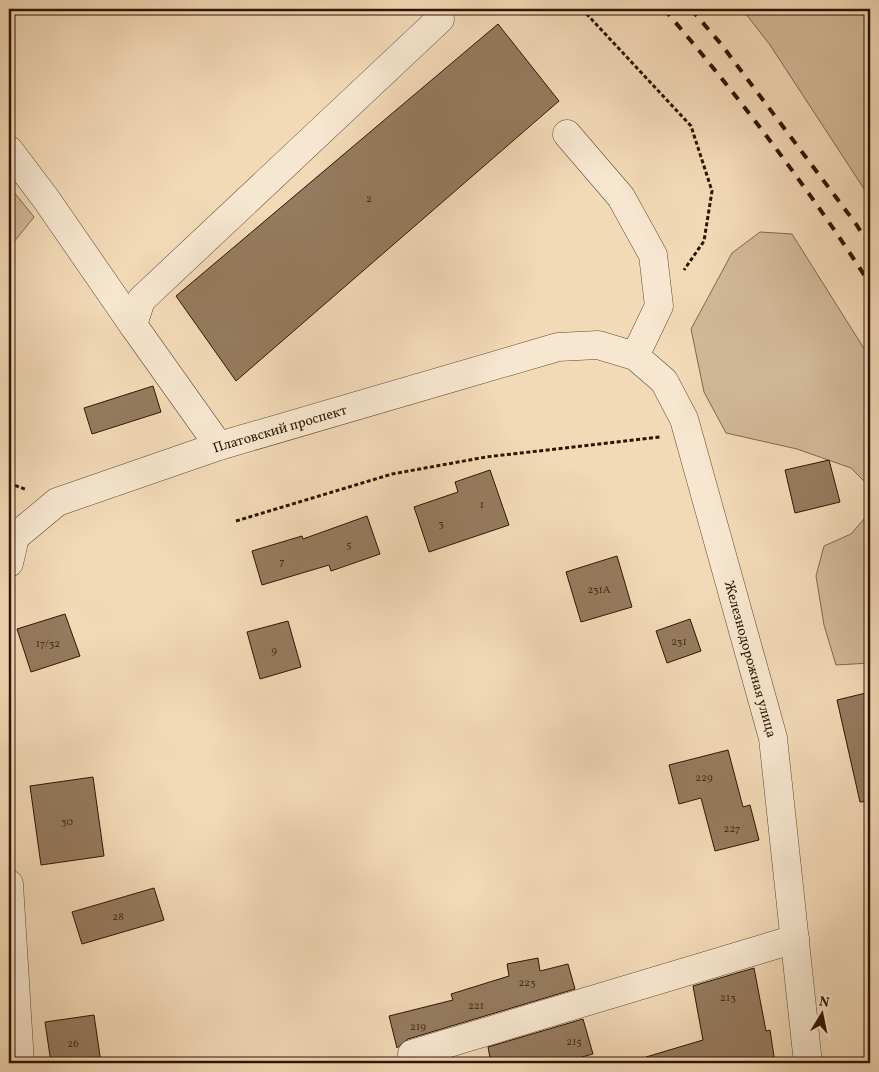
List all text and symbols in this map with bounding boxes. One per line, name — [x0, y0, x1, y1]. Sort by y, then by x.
house number: 2 — [366, 192, 372, 207]
street label: Платовский проспект — [211, 401, 349, 458]
house number: 1 — [480, 498, 484, 513]
house number: 3 — [438, 517, 444, 532]
house number: 5 — [346, 538, 352, 553]
house number: 7 — [279, 555, 285, 570]
street label: Железнодорожная улица — [719, 579, 780, 740]
house number: 231А — [587, 583, 611, 598]
house number: 231 — [671, 635, 687, 650]
house number: 17/32 — [36, 637, 60, 652]
house number: 9 — [271, 644, 277, 659]
house number: 229 — [695, 771, 713, 786]
house number: 30 — [61, 815, 73, 830]
house number: 227 — [724, 822, 740, 837]
house number: 28 — [112, 910, 124, 925]
house number: 223 — [518, 976, 536, 991]
north arrow — [796, 990, 846, 1040]
house number: 213 — [720, 991, 736, 1006]
text: N — [817, 992, 831, 1013]
house number: 221 — [468, 999, 484, 1014]
house number: 219 — [410, 1020, 426, 1035]
house number: 215 — [566, 1035, 582, 1050]
house number: 26 — [67, 1037, 79, 1052]

